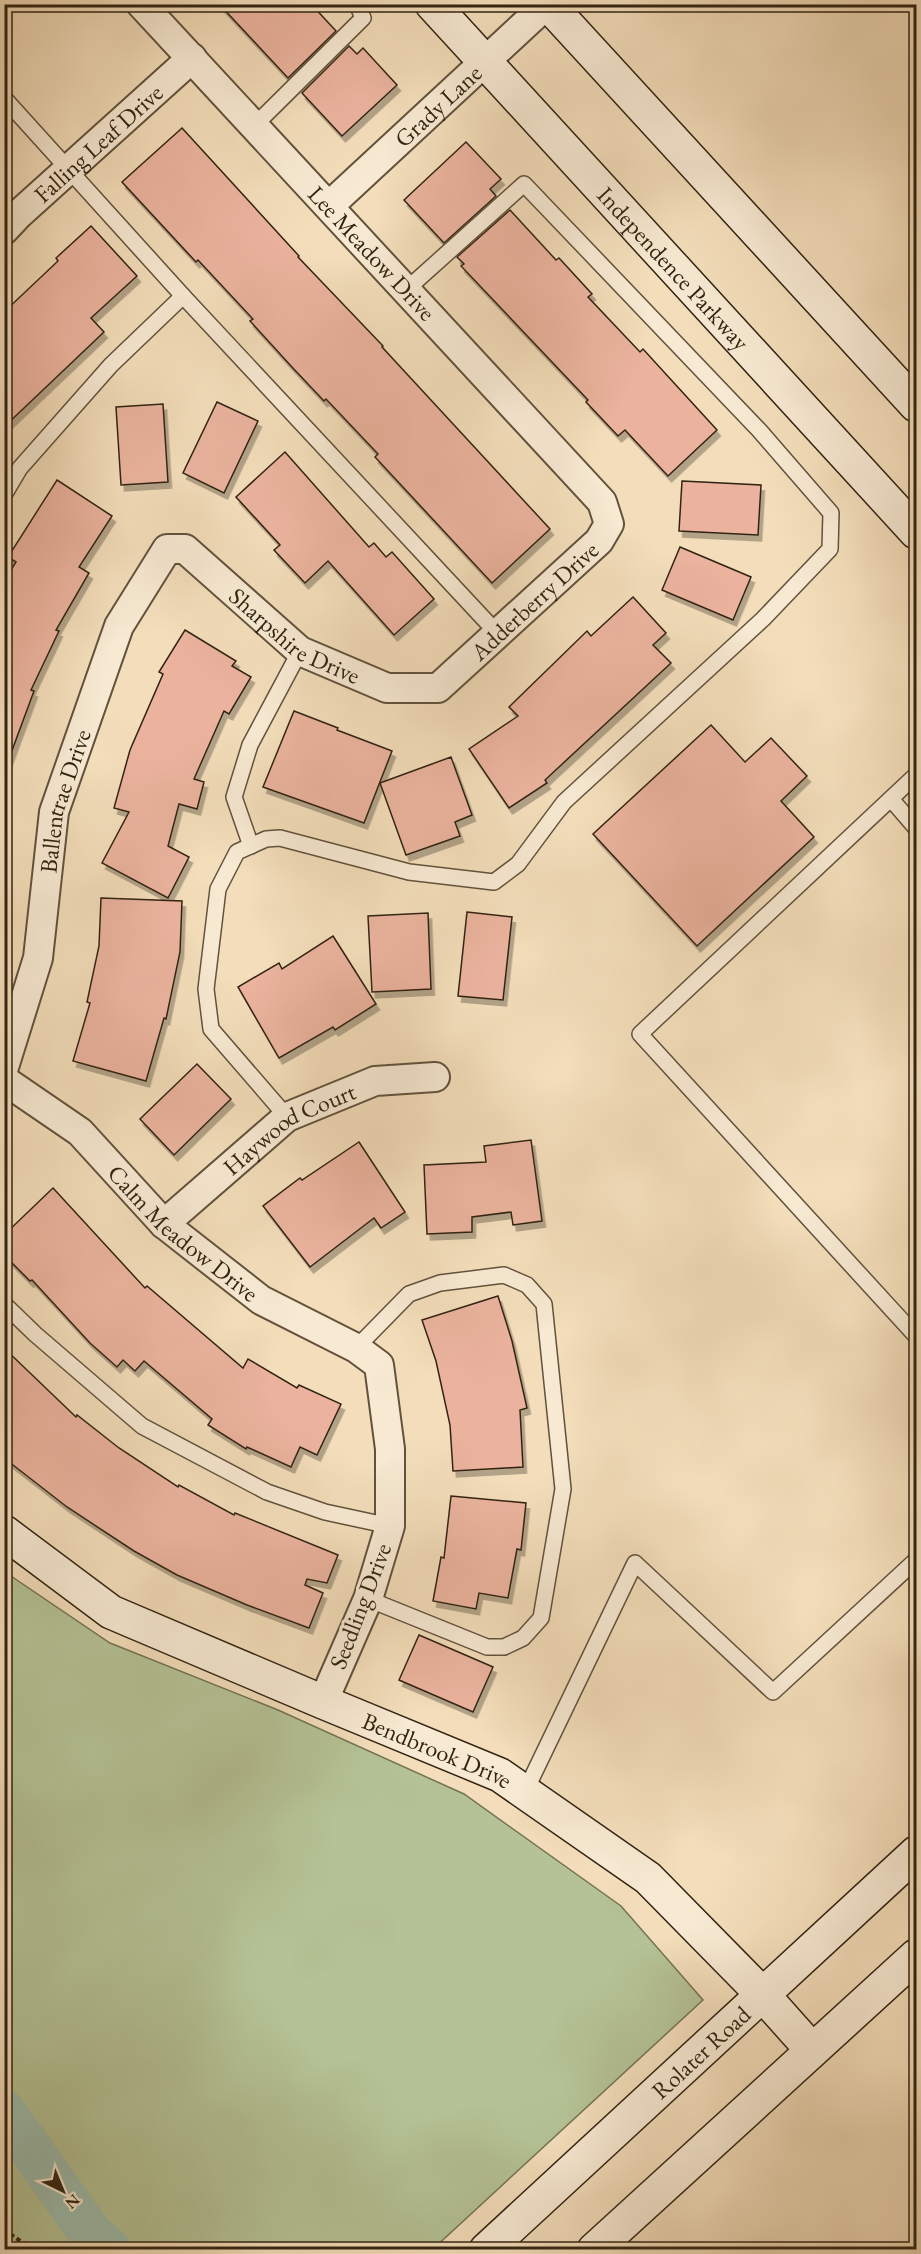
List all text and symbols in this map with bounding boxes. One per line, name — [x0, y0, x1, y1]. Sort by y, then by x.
street label: Grady Lane — [387, 57, 488, 154]
street label: Falling Leaf Drive — [27, 77, 169, 209]
street label: Lee Meadow Drive — [301, 179, 443, 327]
street label: Independence Parkway — [591, 179, 757, 357]
street label: Adderberry Drive — [463, 534, 605, 667]
street label: Sharpshire Drive — [223, 580, 365, 690]
street label: Ballentrae Drive — [32, 725, 97, 874]
street label: Haywood Court — [216, 1075, 360, 1182]
street label: Calm Meadow Drive — [101, 1158, 265, 1308]
street label: Seedling Drive — [322, 1539, 398, 1673]
street label: Bendbrook Drive — [358, 1705, 519, 1795]
street label: Rolater Road — [644, 1998, 757, 2105]
north arrow — [33, 2161, 93, 2221]
text: N — [61, 2190, 85, 2214]

